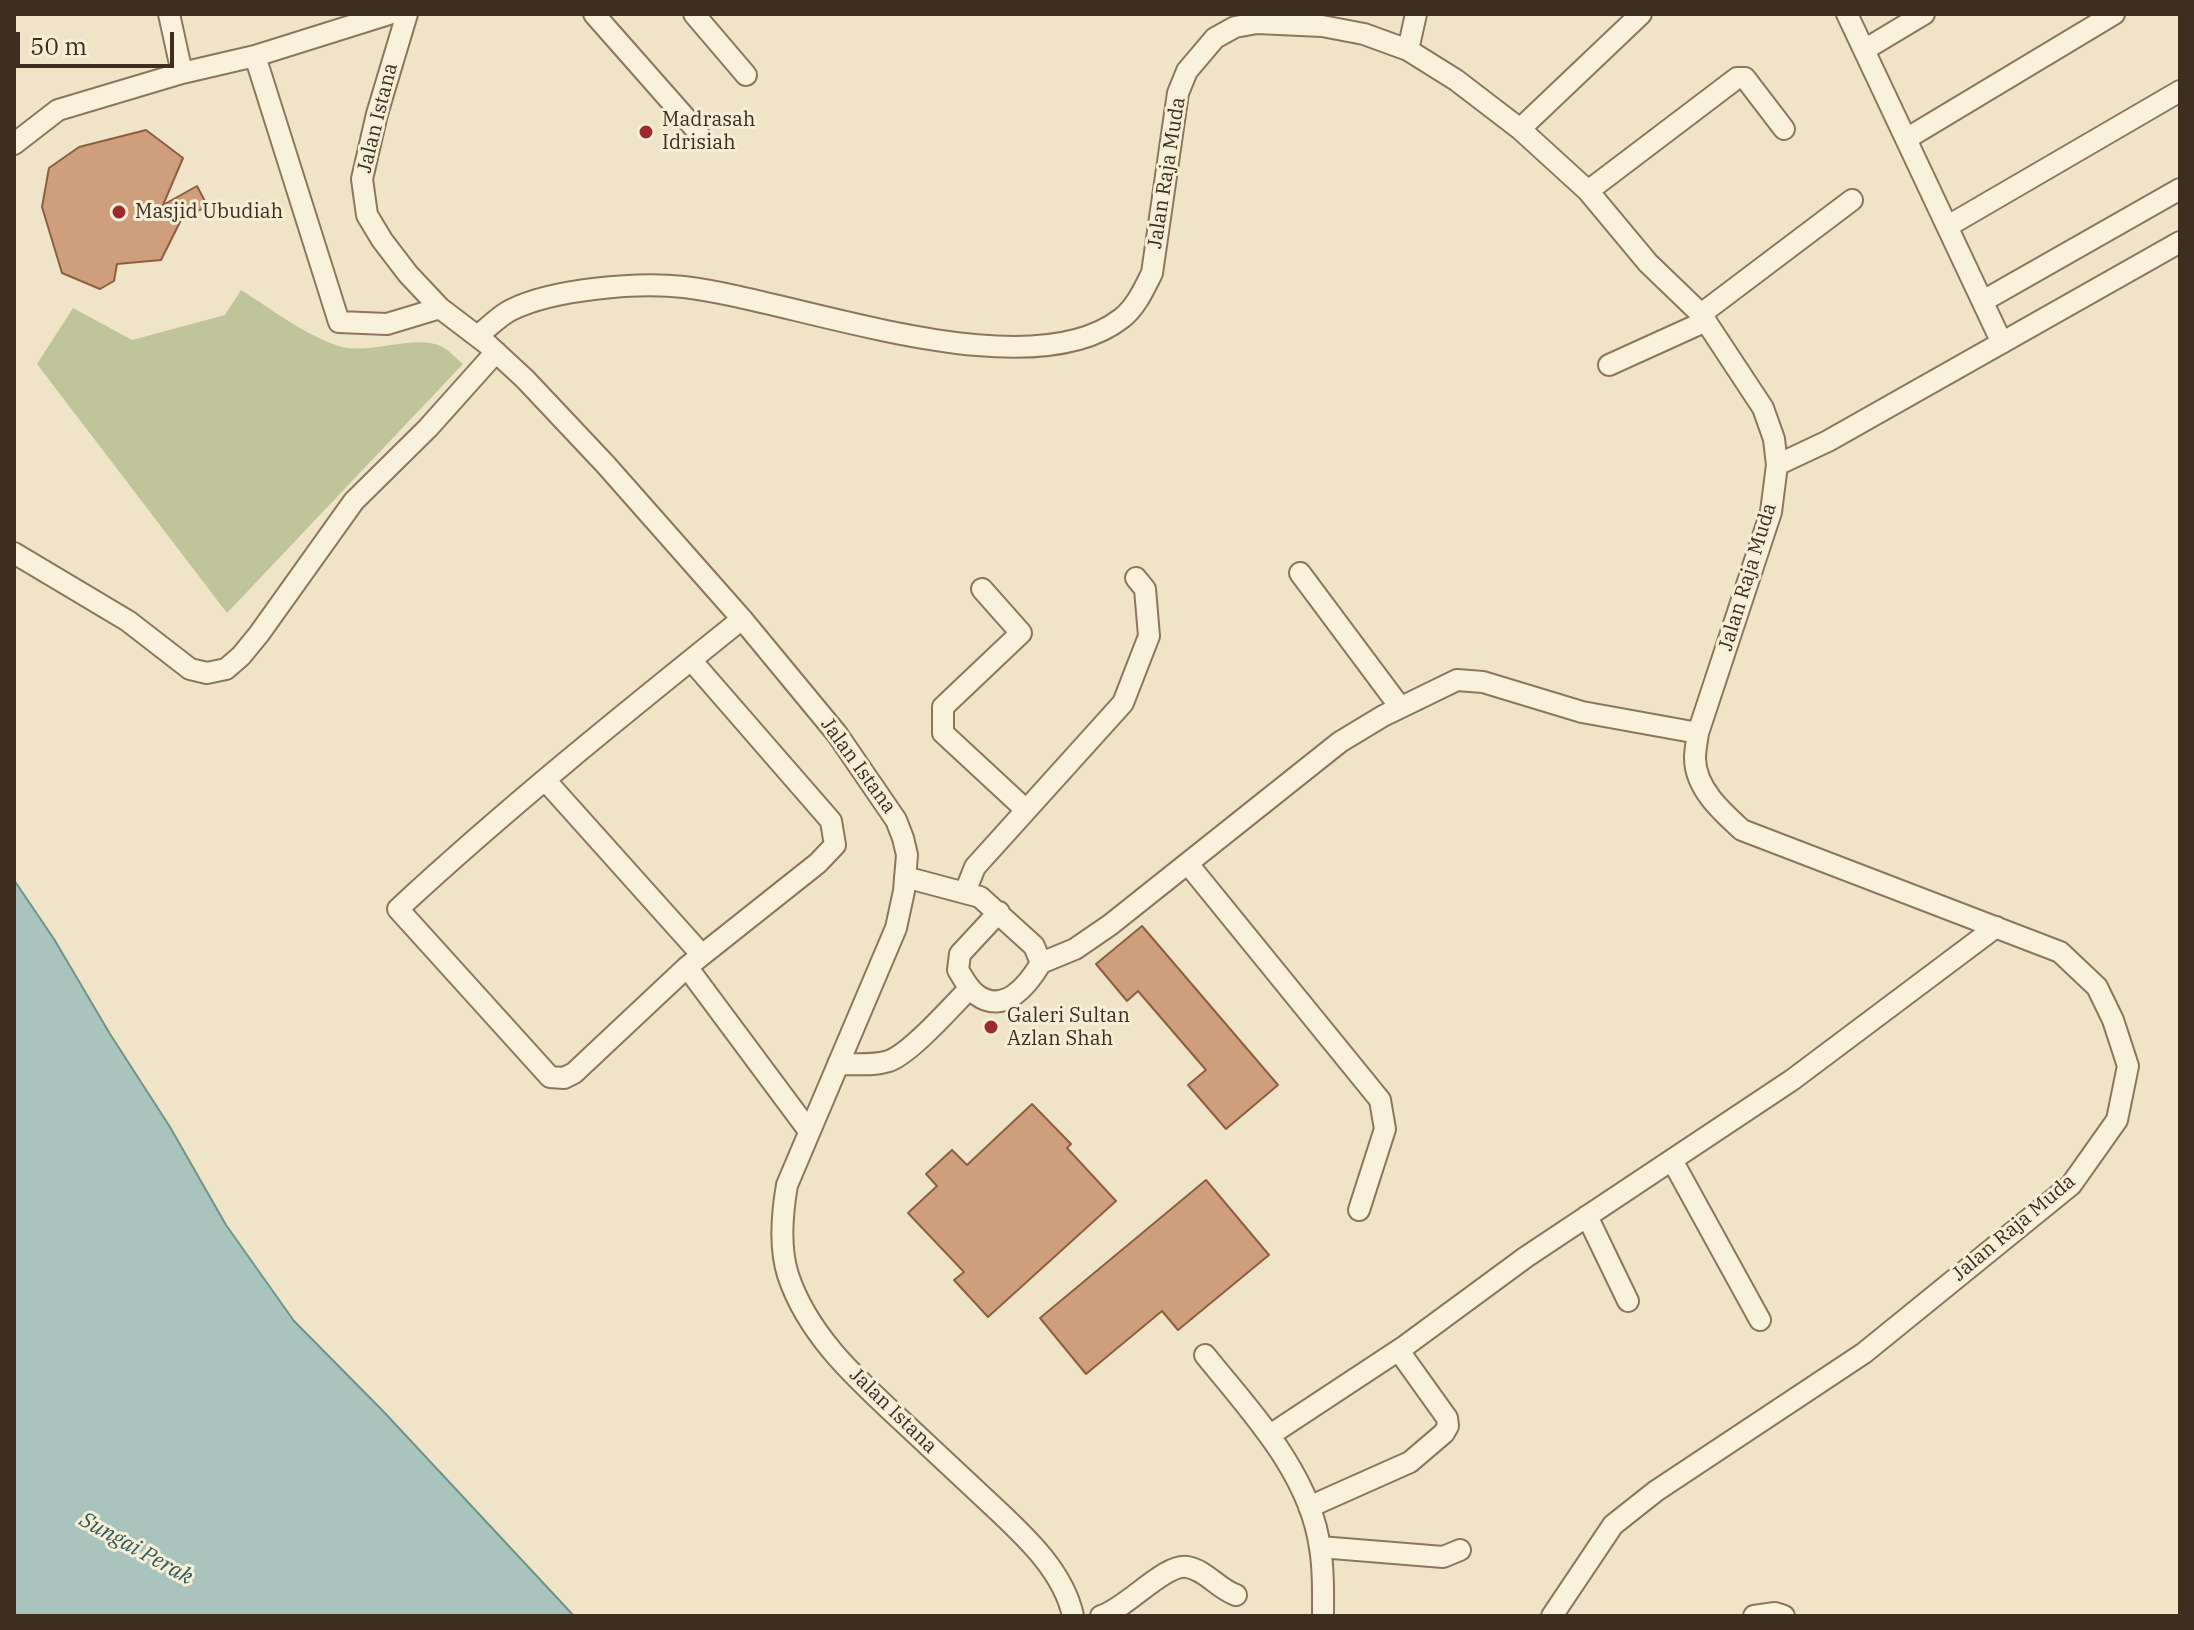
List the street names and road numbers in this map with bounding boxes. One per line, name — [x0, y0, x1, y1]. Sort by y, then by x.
street label: Jalan Istana — [353, 61, 403, 175]
street label: Jalan Raja Muda — [1143, 95, 1191, 251]
street label: Jalan Raja Muda — [1714, 500, 1782, 654]
street label: Jalan Istana — [815, 713, 901, 819]
street label: Jalan Raja Muda — [1948, 1170, 2080, 1286]
street label: Jalan Istana — [844, 1363, 942, 1459]

